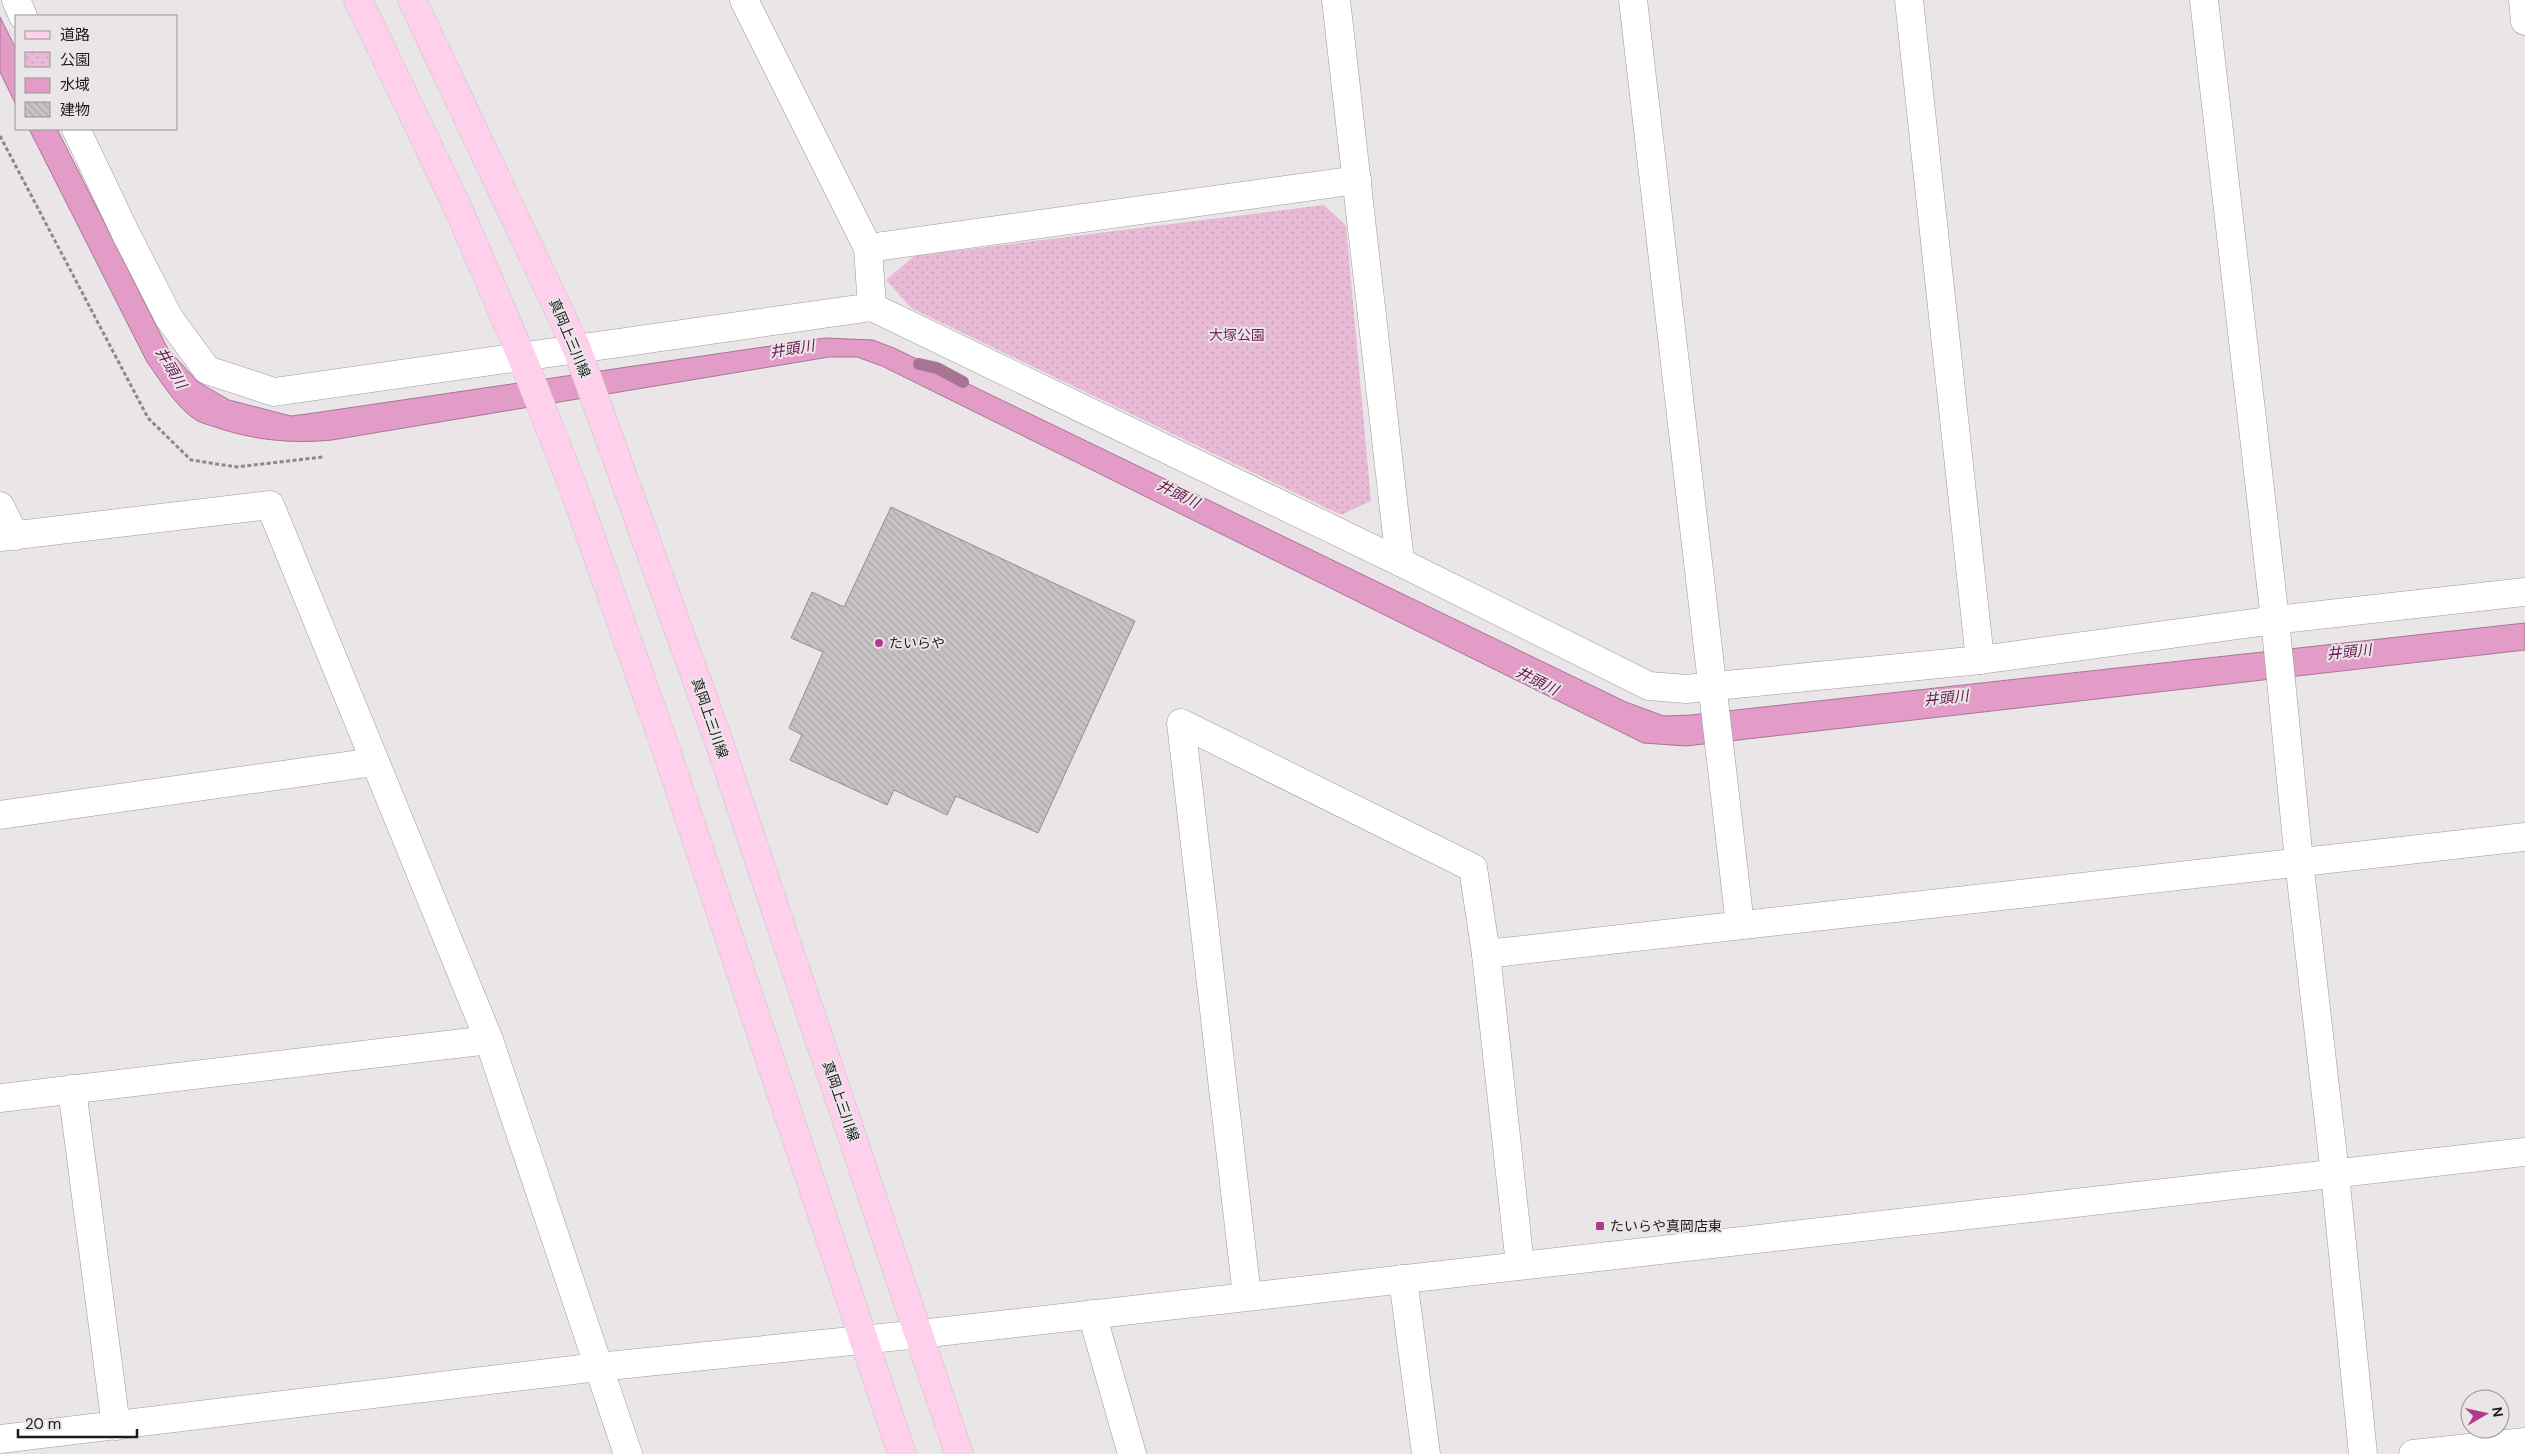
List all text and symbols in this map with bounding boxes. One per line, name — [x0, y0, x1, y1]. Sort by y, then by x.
legend — [15, 15, 178, 130]
text: 道路 — [60, 25, 90, 45]
text: 公園 — [60, 50, 90, 70]
text: 水域 — [60, 75, 90, 95]
text: 建物 — [60, 100, 90, 120]
street label: 真岡上三川線 — [545, 296, 595, 380]
park label: 大塚公園 — [1209, 326, 1265, 344]
water label: 井頭川 — [768, 335, 818, 362]
water label: 井頭川 — [151, 344, 192, 394]
water label: 井頭川 — [1153, 475, 1204, 514]
place label: たいらや — [889, 634, 945, 652]
marker: たいらや — [873, 637, 885, 649]
water label: 井頭川 — [2326, 639, 2374, 664]
water label: 井頭川 — [1512, 662, 1563, 701]
street label: 真岡上三川線 — [688, 675, 732, 761]
water label: 井頭川 — [1923, 685, 1971, 710]
street label: 真岡上三川線 — [819, 1058, 863, 1144]
place label: たいらや真岡店東 — [1610, 1217, 1722, 1235]
marker: たいらや真岡店東 — [1594, 1220, 1606, 1232]
north arrow — [2460, 1389, 2510, 1439]
scale bar — [18, 1406, 136, 1438]
text: N — [2488, 1406, 2508, 1418]
text: 20 m — [25, 1414, 61, 1434]

